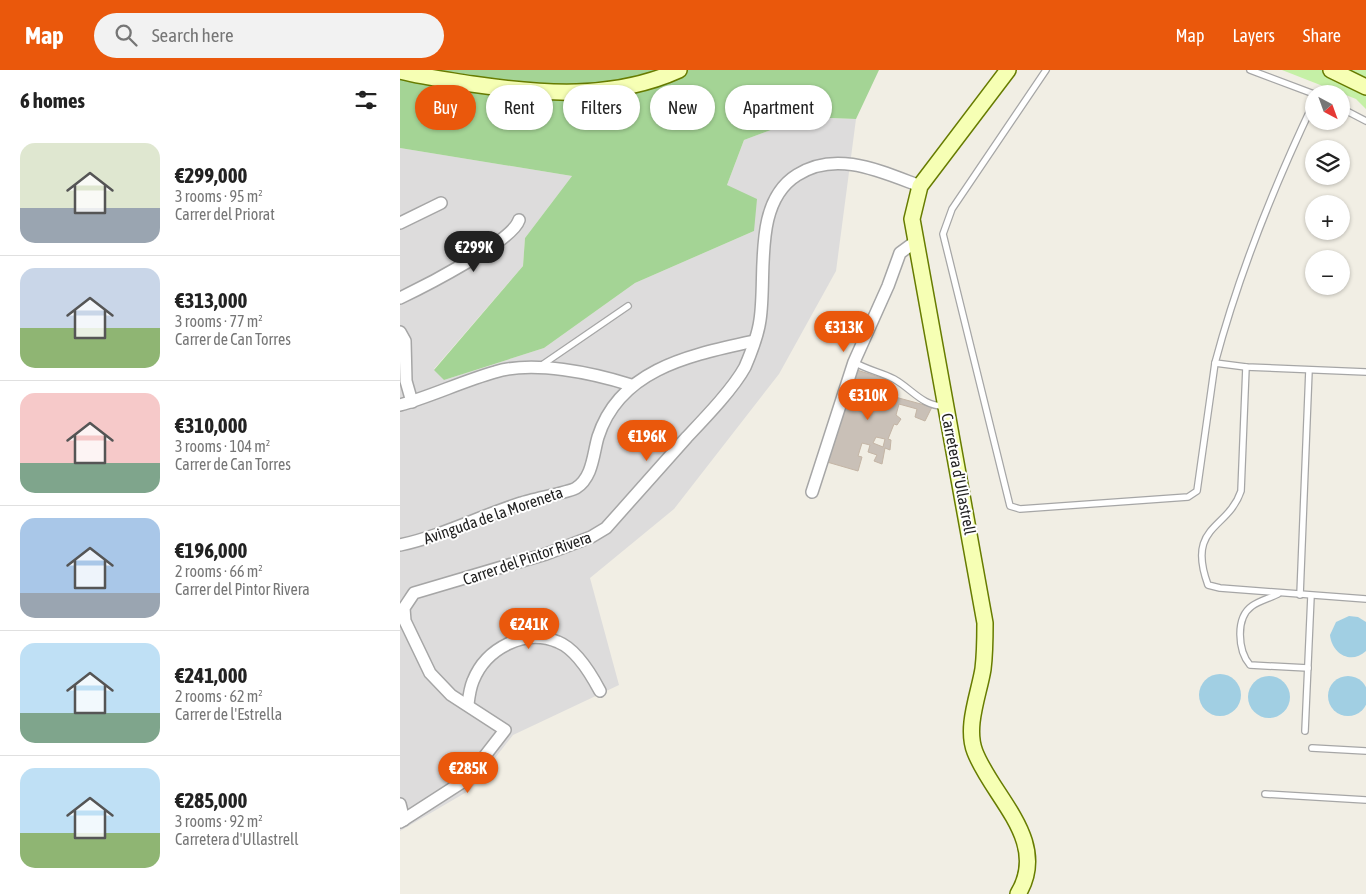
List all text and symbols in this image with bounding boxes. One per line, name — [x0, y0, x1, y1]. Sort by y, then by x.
search box — [94, 13, 444, 58]
icon: search — [112, 21, 140, 49]
text: Map — [25, 22, 64, 49]
text: Search here — [152, 24, 234, 46]
text: Map — [1175, 25, 1204, 46]
text: Layers — [1232, 25, 1275, 46]
text: Share — [1303, 25, 1341, 46]
chip: Buy — [415, 85, 476, 130]
chip: Rent — [486, 85, 553, 130]
chip: Filters — [563, 85, 640, 130]
chip: New — [650, 85, 715, 130]
chip: Apartment — [725, 85, 832, 130]
north arrow — [1305, 85, 1350, 130]
map controls — [1305, 85, 1350, 295]
icon: filters — [352, 86, 380, 114]
text: 6 homes — [20, 88, 85, 112]
button: layers — [1305, 140, 1350, 185]
icon: home — [60, 163, 120, 223]
text: €299,000 — [175, 163, 247, 187]
text: 3 rooms · 95 m² — [175, 187, 263, 205]
button: + — [1305, 195, 1350, 240]
text: Carrer del Priorat — [175, 205, 275, 223]
pin: €299K — [439, 230, 509, 273]
text: €299K — [455, 238, 493, 256]
button: − — [1305, 250, 1350, 295]
icon: home — [60, 288, 120, 348]
text: €313,000 — [175, 288, 247, 312]
pin: €313K — [809, 310, 879, 353]
text: 3 rooms · 77 m² — [175, 312, 263, 330]
text: €313K — [825, 318, 863, 336]
text: Carrer de Can Torres — [175, 330, 291, 348]
pin: €310K — [833, 378, 903, 421]
text: €310K — [849, 386, 887, 404]
street label: Carretera d'Ullastrell — [938, 412, 980, 537]
icon: home — [60, 413, 120, 473]
text: €310,000 — [175, 413, 247, 437]
pin: €196K — [612, 420, 682, 462]
text: €196K — [628, 427, 666, 445]
text: 3 rooms · 104 m² — [175, 437, 270, 455]
text: Carrer de Can Torres — [175, 455, 291, 473]
street label: Avinguda de la Moreneta — [421, 483, 565, 548]
street label: Carrer del Pintor Rivera — [460, 528, 594, 588]
icon: home — [60, 538, 120, 598]
text: €196,000 — [175, 538, 247, 562]
text: 2 rooms · 66 m² — [175, 562, 263, 580]
text: Carrer del Pintor Rivera — [175, 580, 310, 598]
pin: €241K — [494, 608, 564, 650]
text: €241K — [510, 615, 548, 633]
icon: home — [60, 663, 120, 723]
text: €241,000 — [175, 663, 247, 687]
text: 2 rooms · 62 m² — [175, 687, 263, 705]
text: Carrer de l'Estrella — [175, 705, 282, 723]
pin: €285K — [433, 752, 503, 794]
text: €285K — [449, 759, 487, 777]
icon: home — [60, 788, 120, 848]
text: €285,000 — [175, 788, 247, 812]
text: 3 rooms · 92 m² — [175, 812, 263, 830]
text: Carretera d'Ullastrell — [175, 830, 298, 848]

